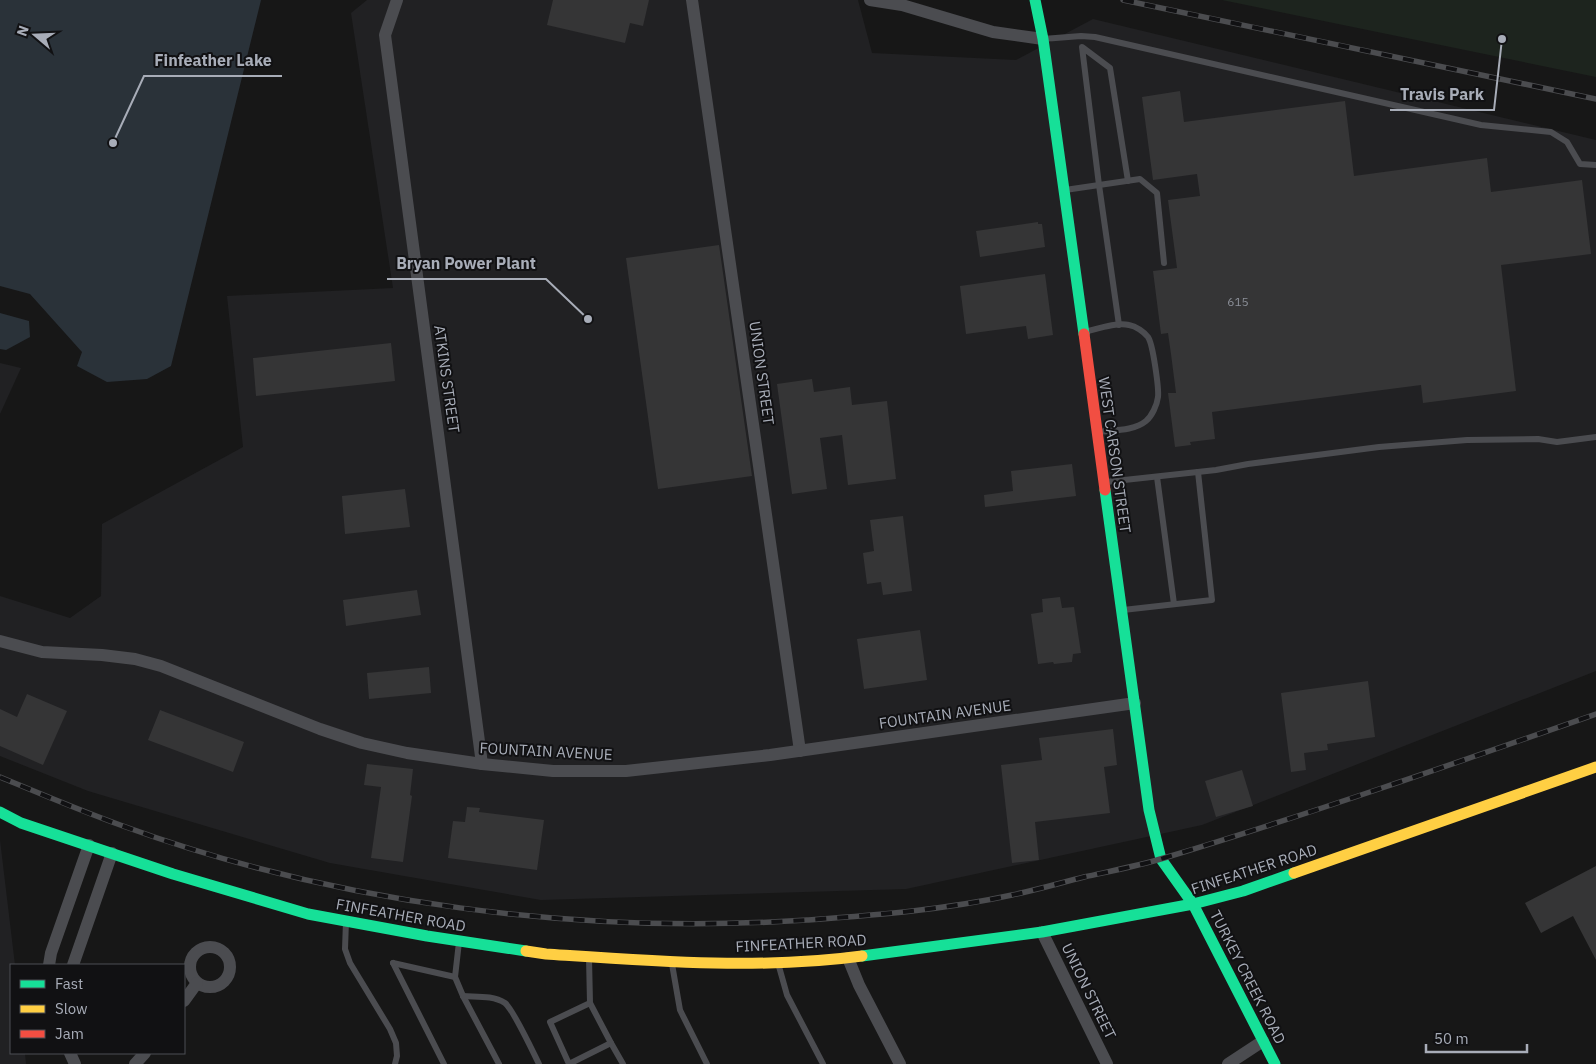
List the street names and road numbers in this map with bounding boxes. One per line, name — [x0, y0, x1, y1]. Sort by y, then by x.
street label: UNION STREET — [745, 320, 779, 426]
street label: ATKINS STREET — [430, 324, 464, 434]
street label: WEST CARSON STREET — [1095, 376, 1135, 535]
street label: FOUNTAIN AVENUE — [878, 695, 1012, 733]
street label: FOUNTAIN AVENUE — [479, 738, 613, 764]
street label: FINFEATHER ROAD — [1189, 840, 1319, 898]
street label: FINFEATHER ROAD — [335, 894, 467, 936]
street label: TURKEY CREEK ROAD — [1206, 907, 1290, 1047]
street label: FINFEATHER ROAD — [735, 930, 867, 956]
street label: UNION STREET — [1058, 940, 1121, 1042]

